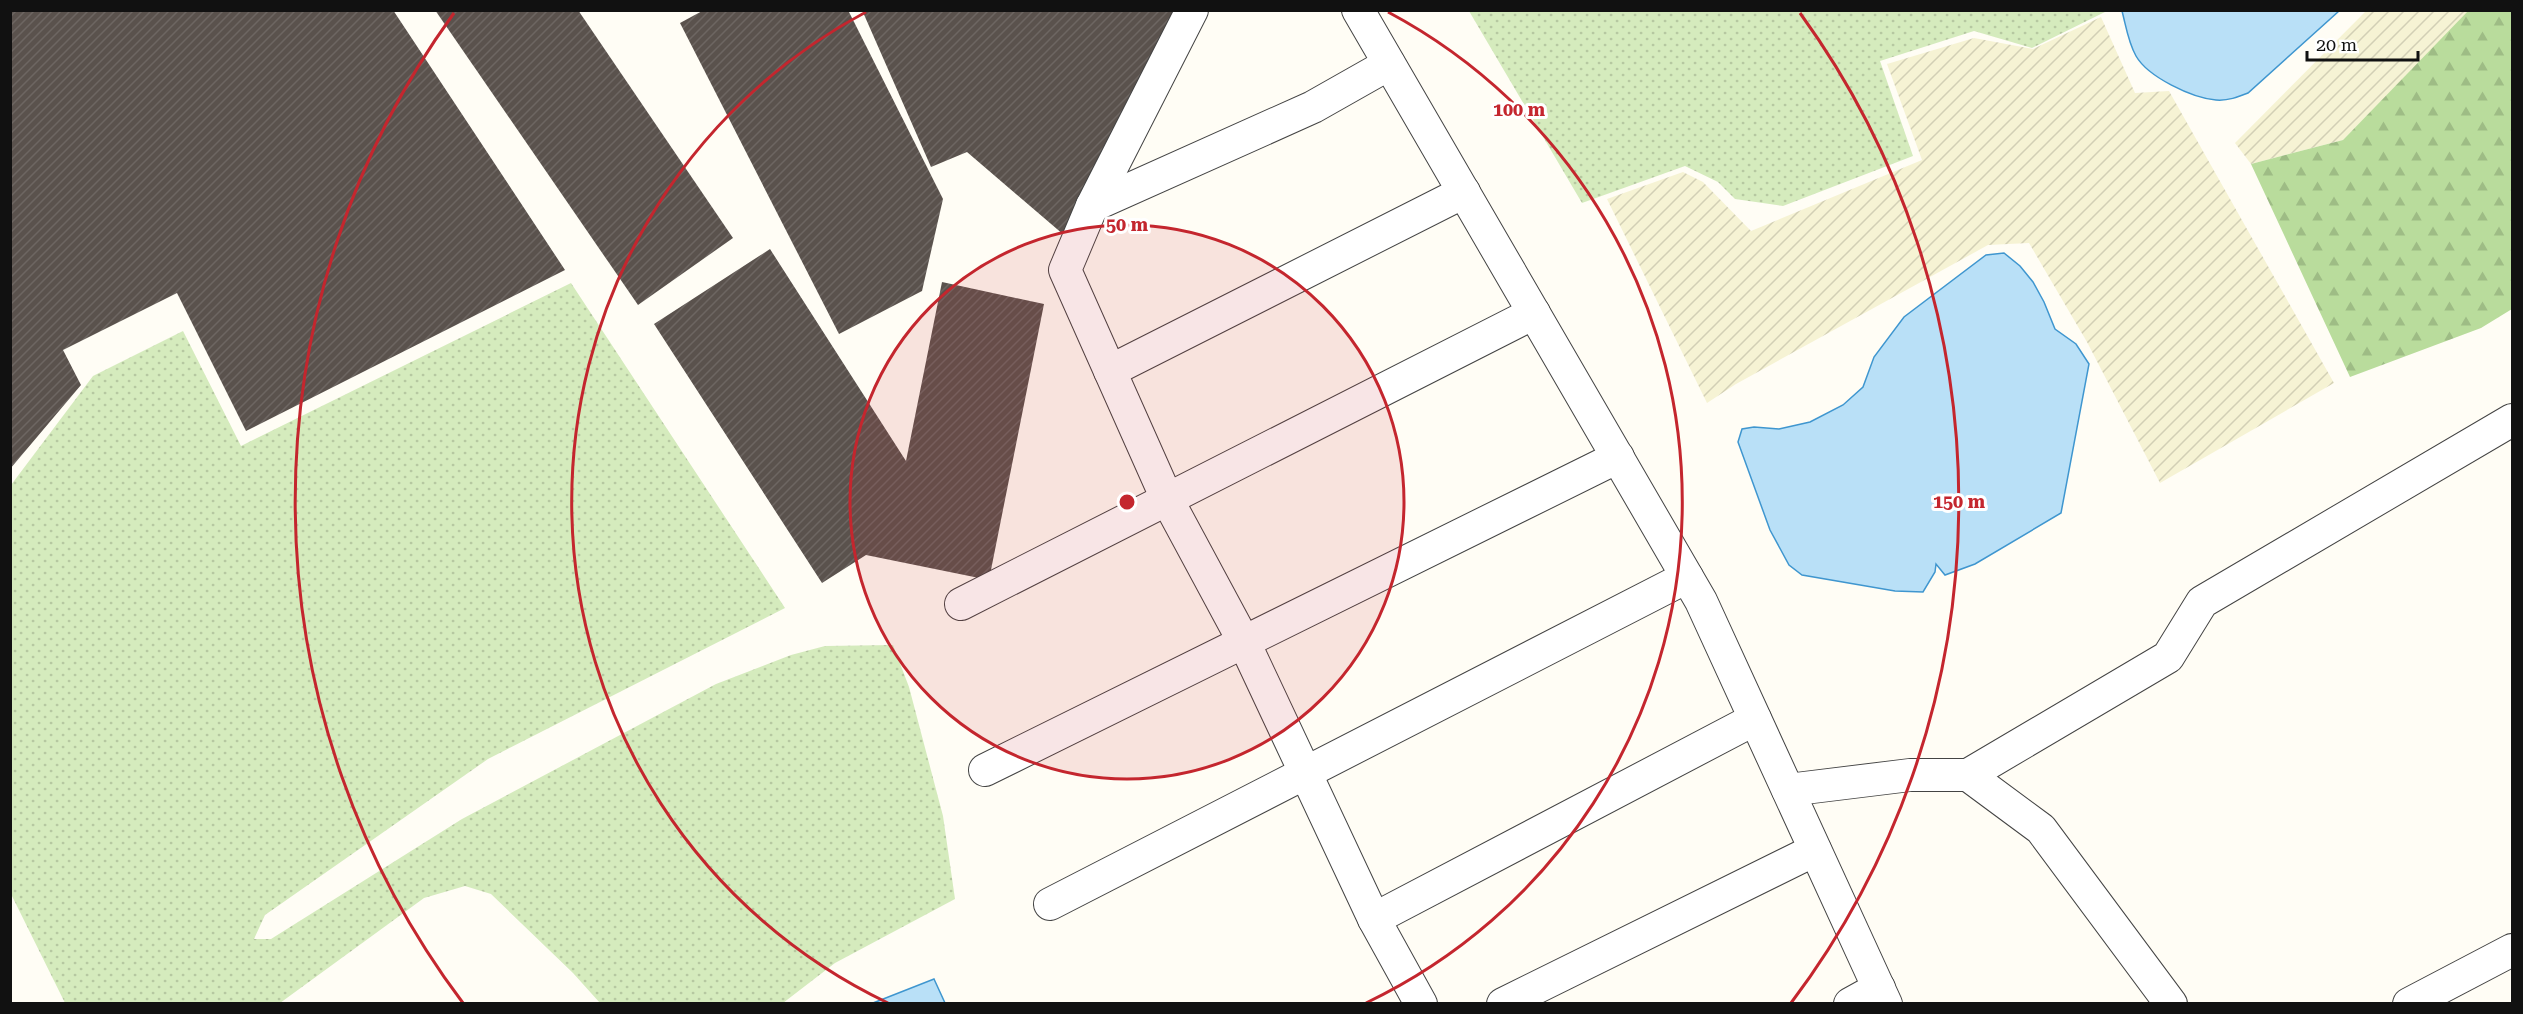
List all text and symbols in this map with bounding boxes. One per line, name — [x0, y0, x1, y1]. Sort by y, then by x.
scale bar — [2307, 24, 2418, 62]
text: 20 m — [2316, 34, 2357, 55]
text: 100 m — [1493, 99, 1546, 120]
text: 50 m — [1106, 214, 1149, 235]
text: 150 m — [1933, 491, 1986, 512]
centre of rings — [1117, 492, 1137, 512]

